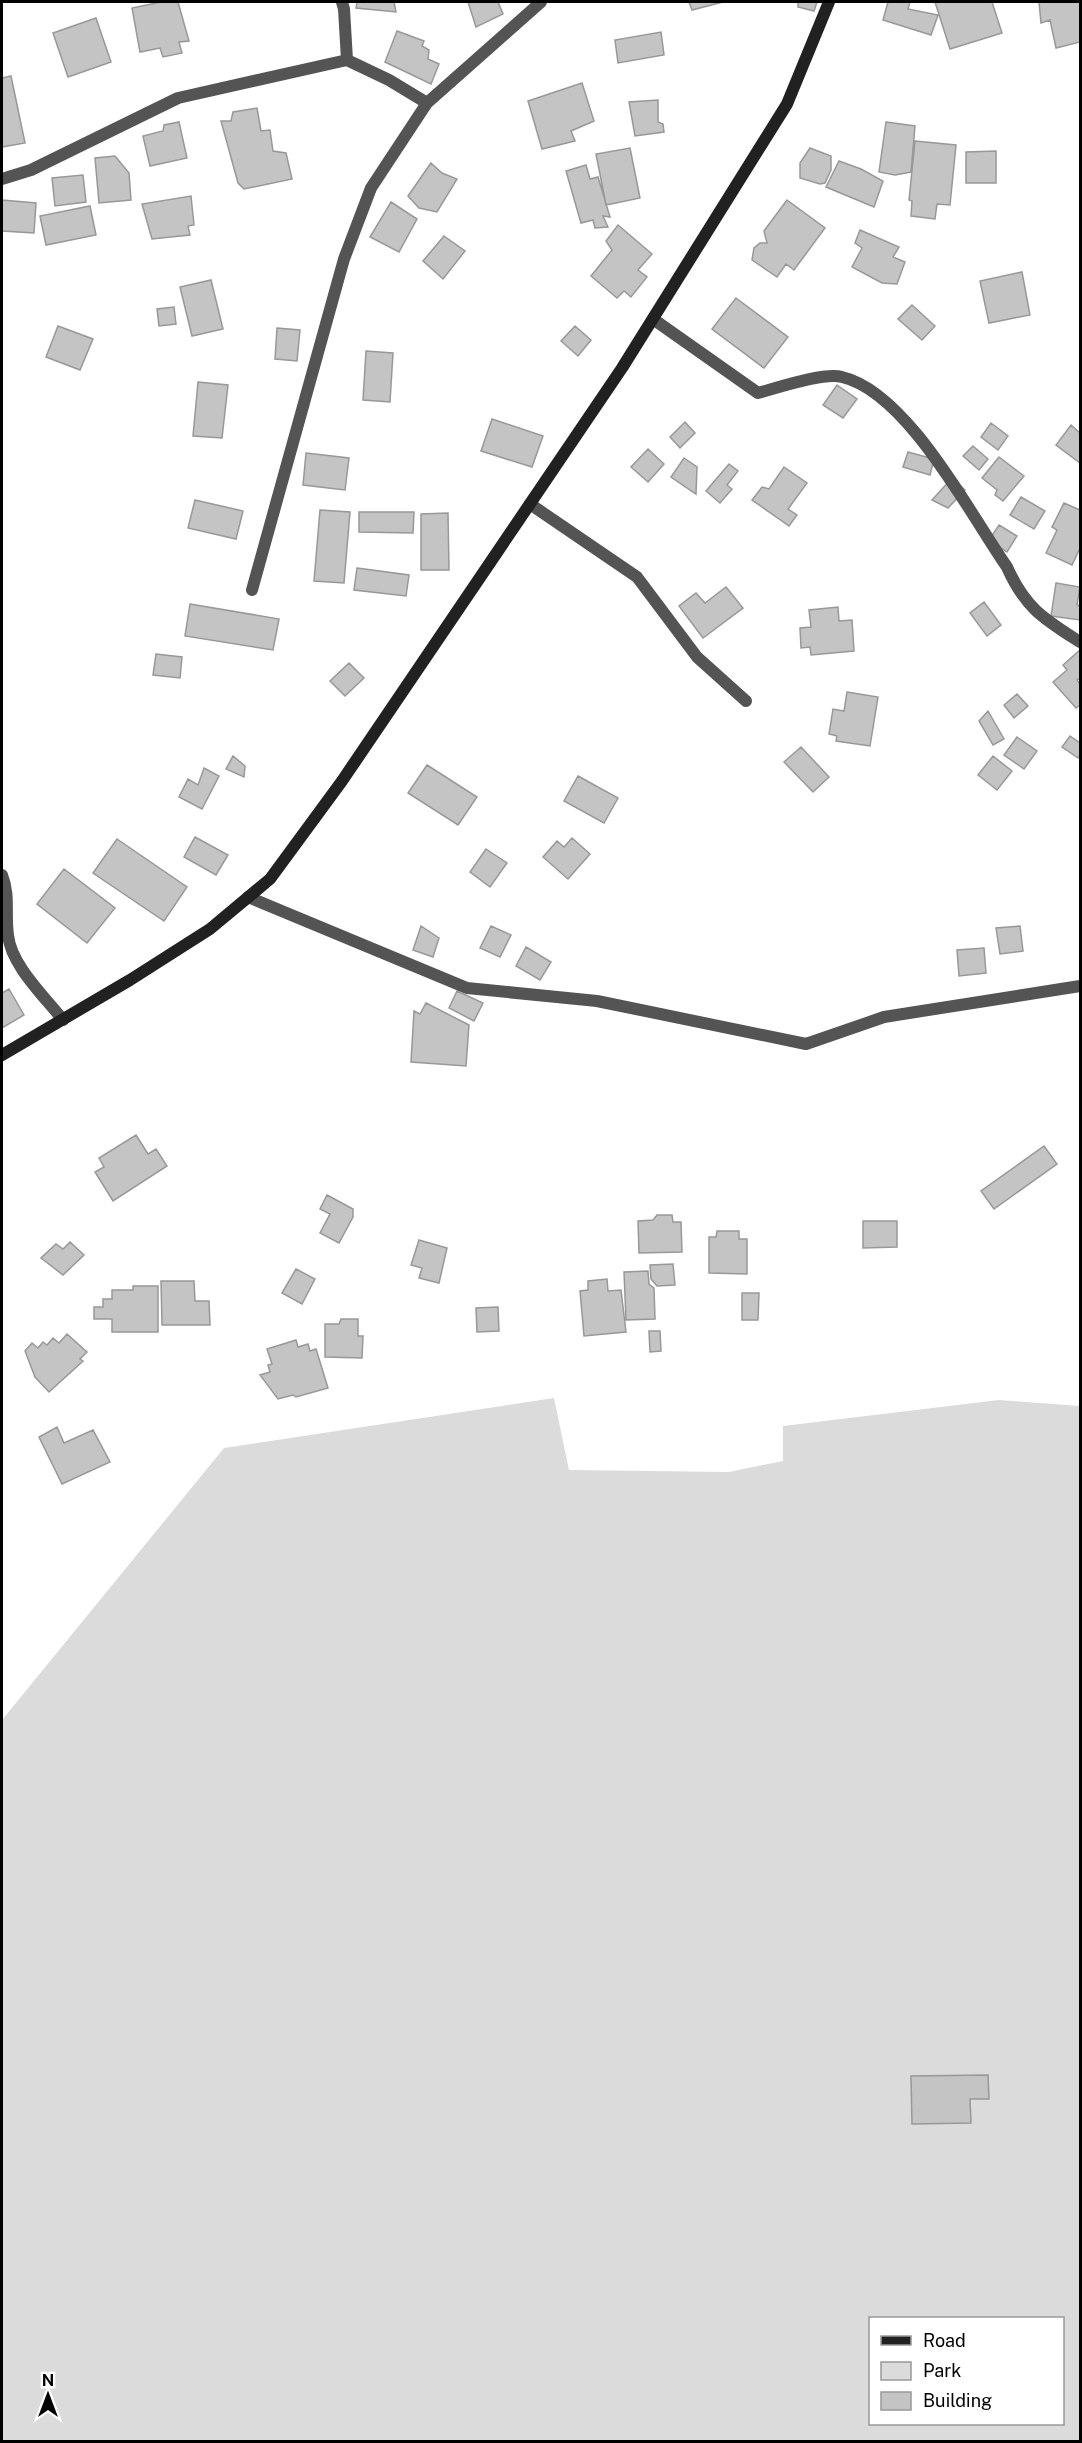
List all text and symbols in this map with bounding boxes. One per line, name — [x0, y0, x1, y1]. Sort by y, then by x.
legend — [869, 2317, 1064, 2425]
text: Road — [923, 2330, 966, 2351]
text: Park — [923, 2360, 961, 2381]
north arrow — [18, 2365, 78, 2425]
text: N — [42, 2371, 54, 2390]
text: Building — [923, 2390, 992, 2411]

